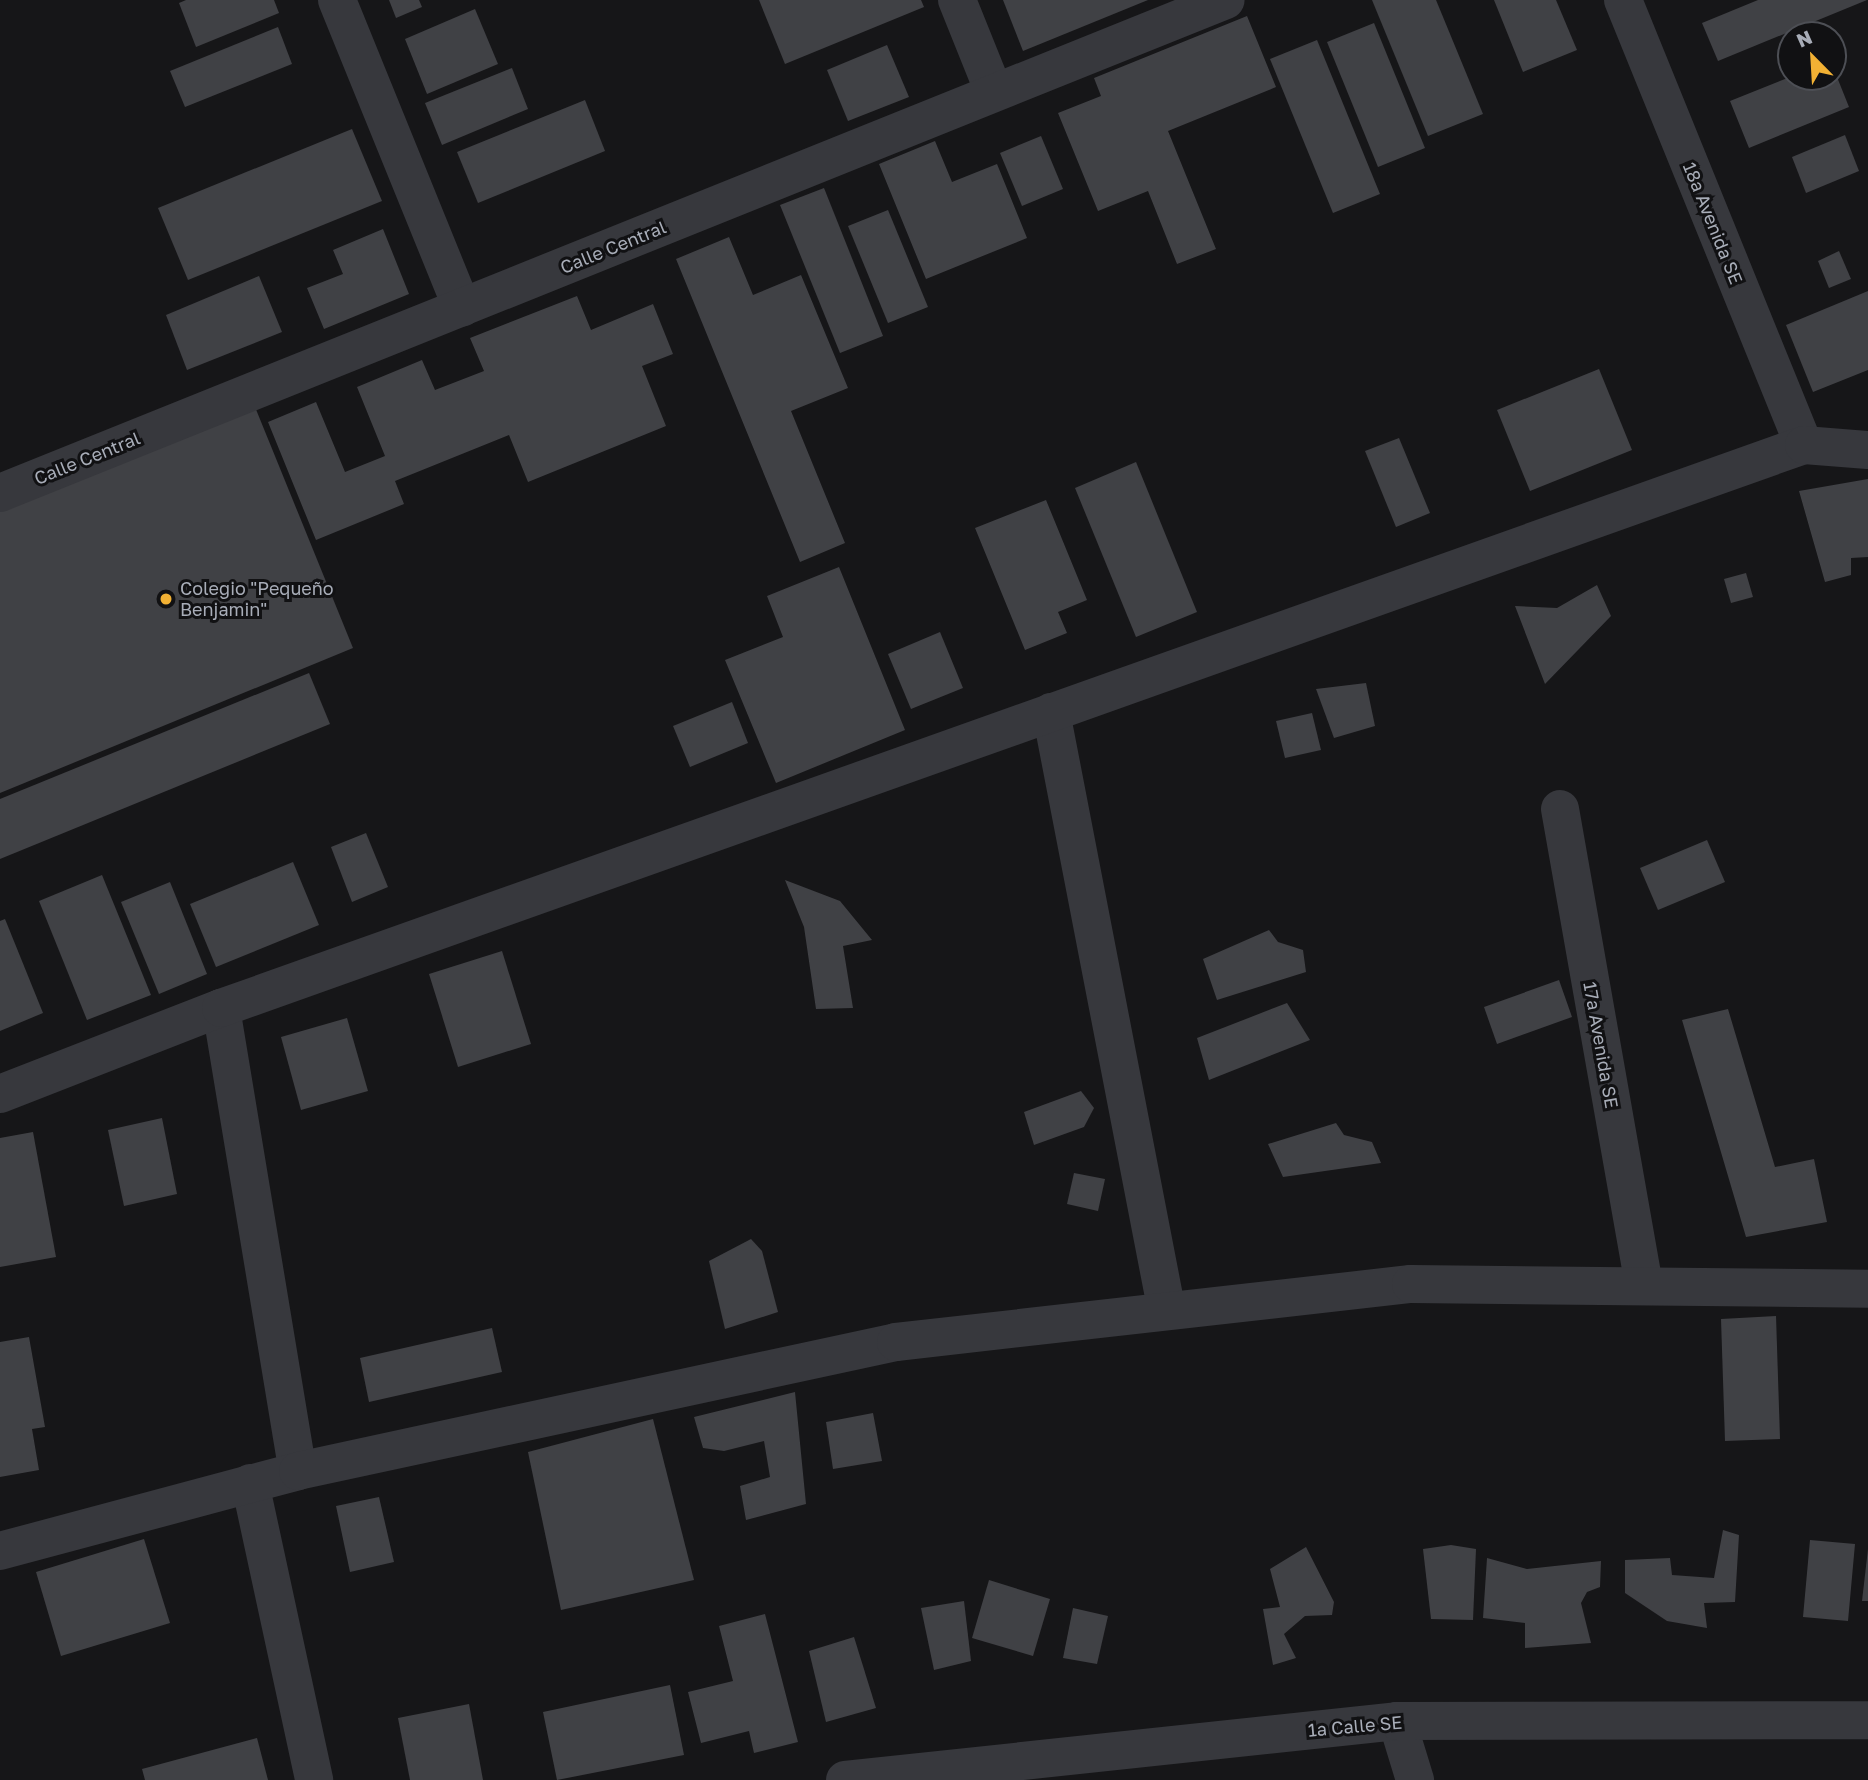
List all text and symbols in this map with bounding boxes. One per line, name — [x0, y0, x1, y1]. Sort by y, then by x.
north arrow — [1777, 21, 1847, 91]
text: N — [1793, 25, 1815, 52]
street label: 18a Avenida SE — [1679, 159, 1747, 287]
street label: Calle Central — [557, 216, 669, 278]
street label: Calle Central — [31, 427, 143, 489]
place label: Colegio "Pequeño Benjamin" — [180, 578, 334, 620]
marker: Colegio "Pequeño Benjamin" — [158, 591, 174, 607]
street label: 17a Avenida SE — [1579, 980, 1623, 1110]
street label: 1a Calle SE — [1307, 1711, 1403, 1741]

